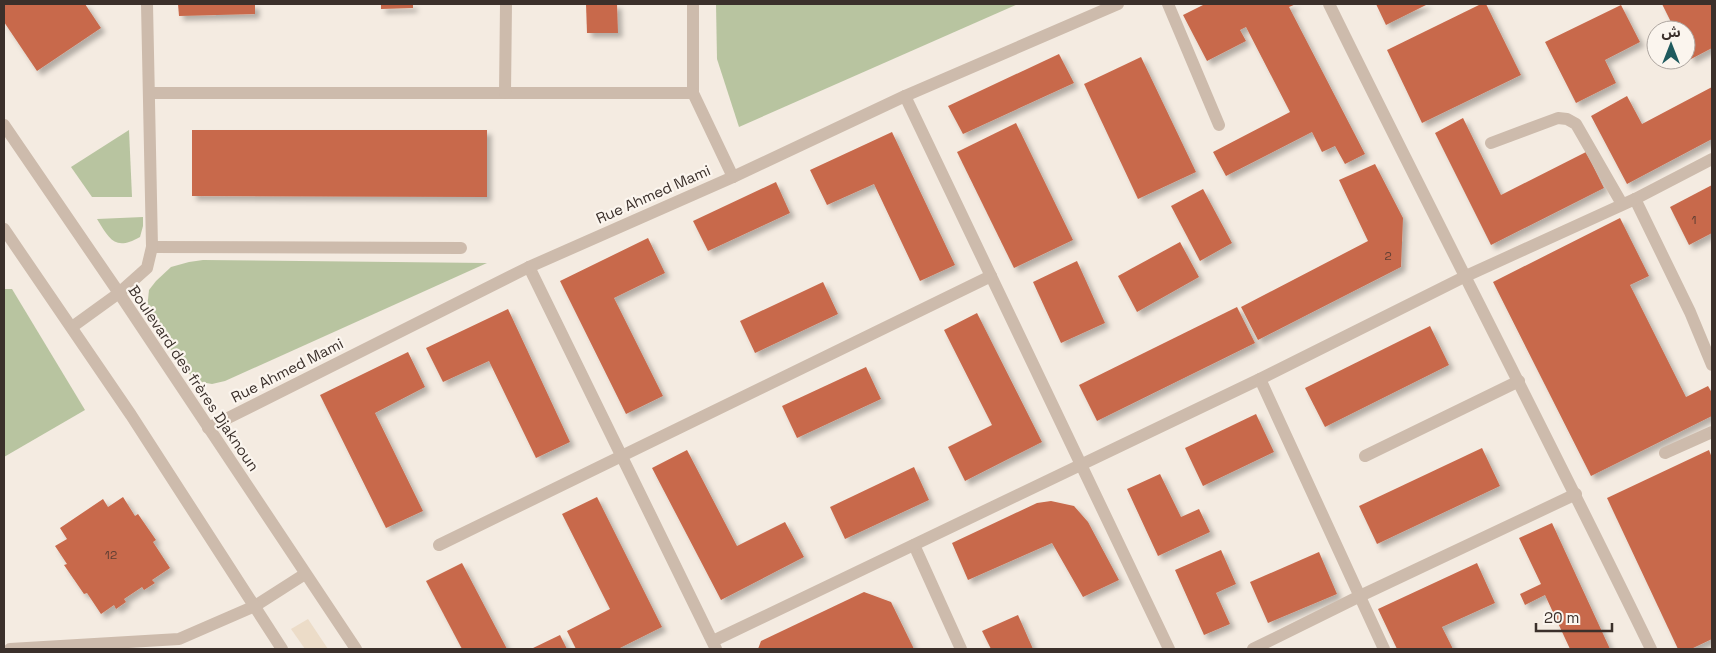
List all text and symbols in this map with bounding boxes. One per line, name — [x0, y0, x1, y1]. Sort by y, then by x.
north arrow — [1646, 20, 1696, 70]
text: ش — [1661, 23, 1681, 41]
street label: Rue Ahmed Mami — [593, 160, 713, 228]
house number: 1 — [1691, 212, 1697, 228]
house number: 2 — [1384, 248, 1392, 264]
street label: Boulevard des frères Djaknoun — [124, 281, 264, 475]
street label: Rue Ahmed Mami — [228, 334, 346, 406]
house number: 12 — [105, 547, 117, 563]
scale bar — [1536, 600, 1612, 632]
text: 20 m — [1544, 608, 1579, 627]

